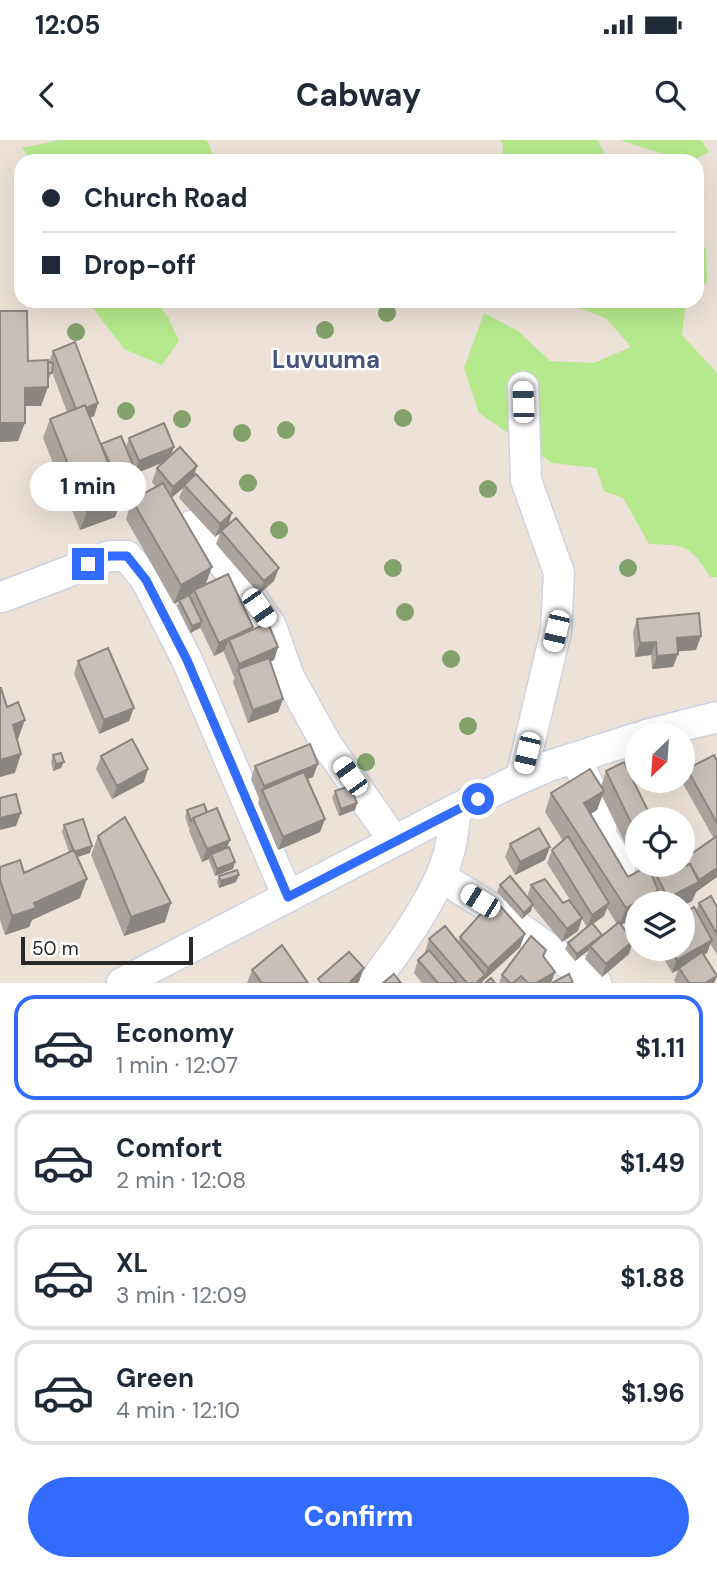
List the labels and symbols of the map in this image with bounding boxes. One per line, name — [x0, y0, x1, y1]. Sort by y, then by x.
district label: Luvuuma — [272, 344, 380, 375]
car — [512, 381, 535, 423]
callout: 1 min — [30, 462, 146, 512]
route end — [72, 548, 104, 580]
car — [239, 585, 280, 631]
car — [542, 608, 571, 654]
north arrow — [625, 723, 695, 793]
car — [513, 730, 542, 776]
car — [330, 753, 371, 799]
route start — [462, 783, 494, 815]
car — [457, 881, 504, 921]
scale bar — [21, 934, 192, 966]

